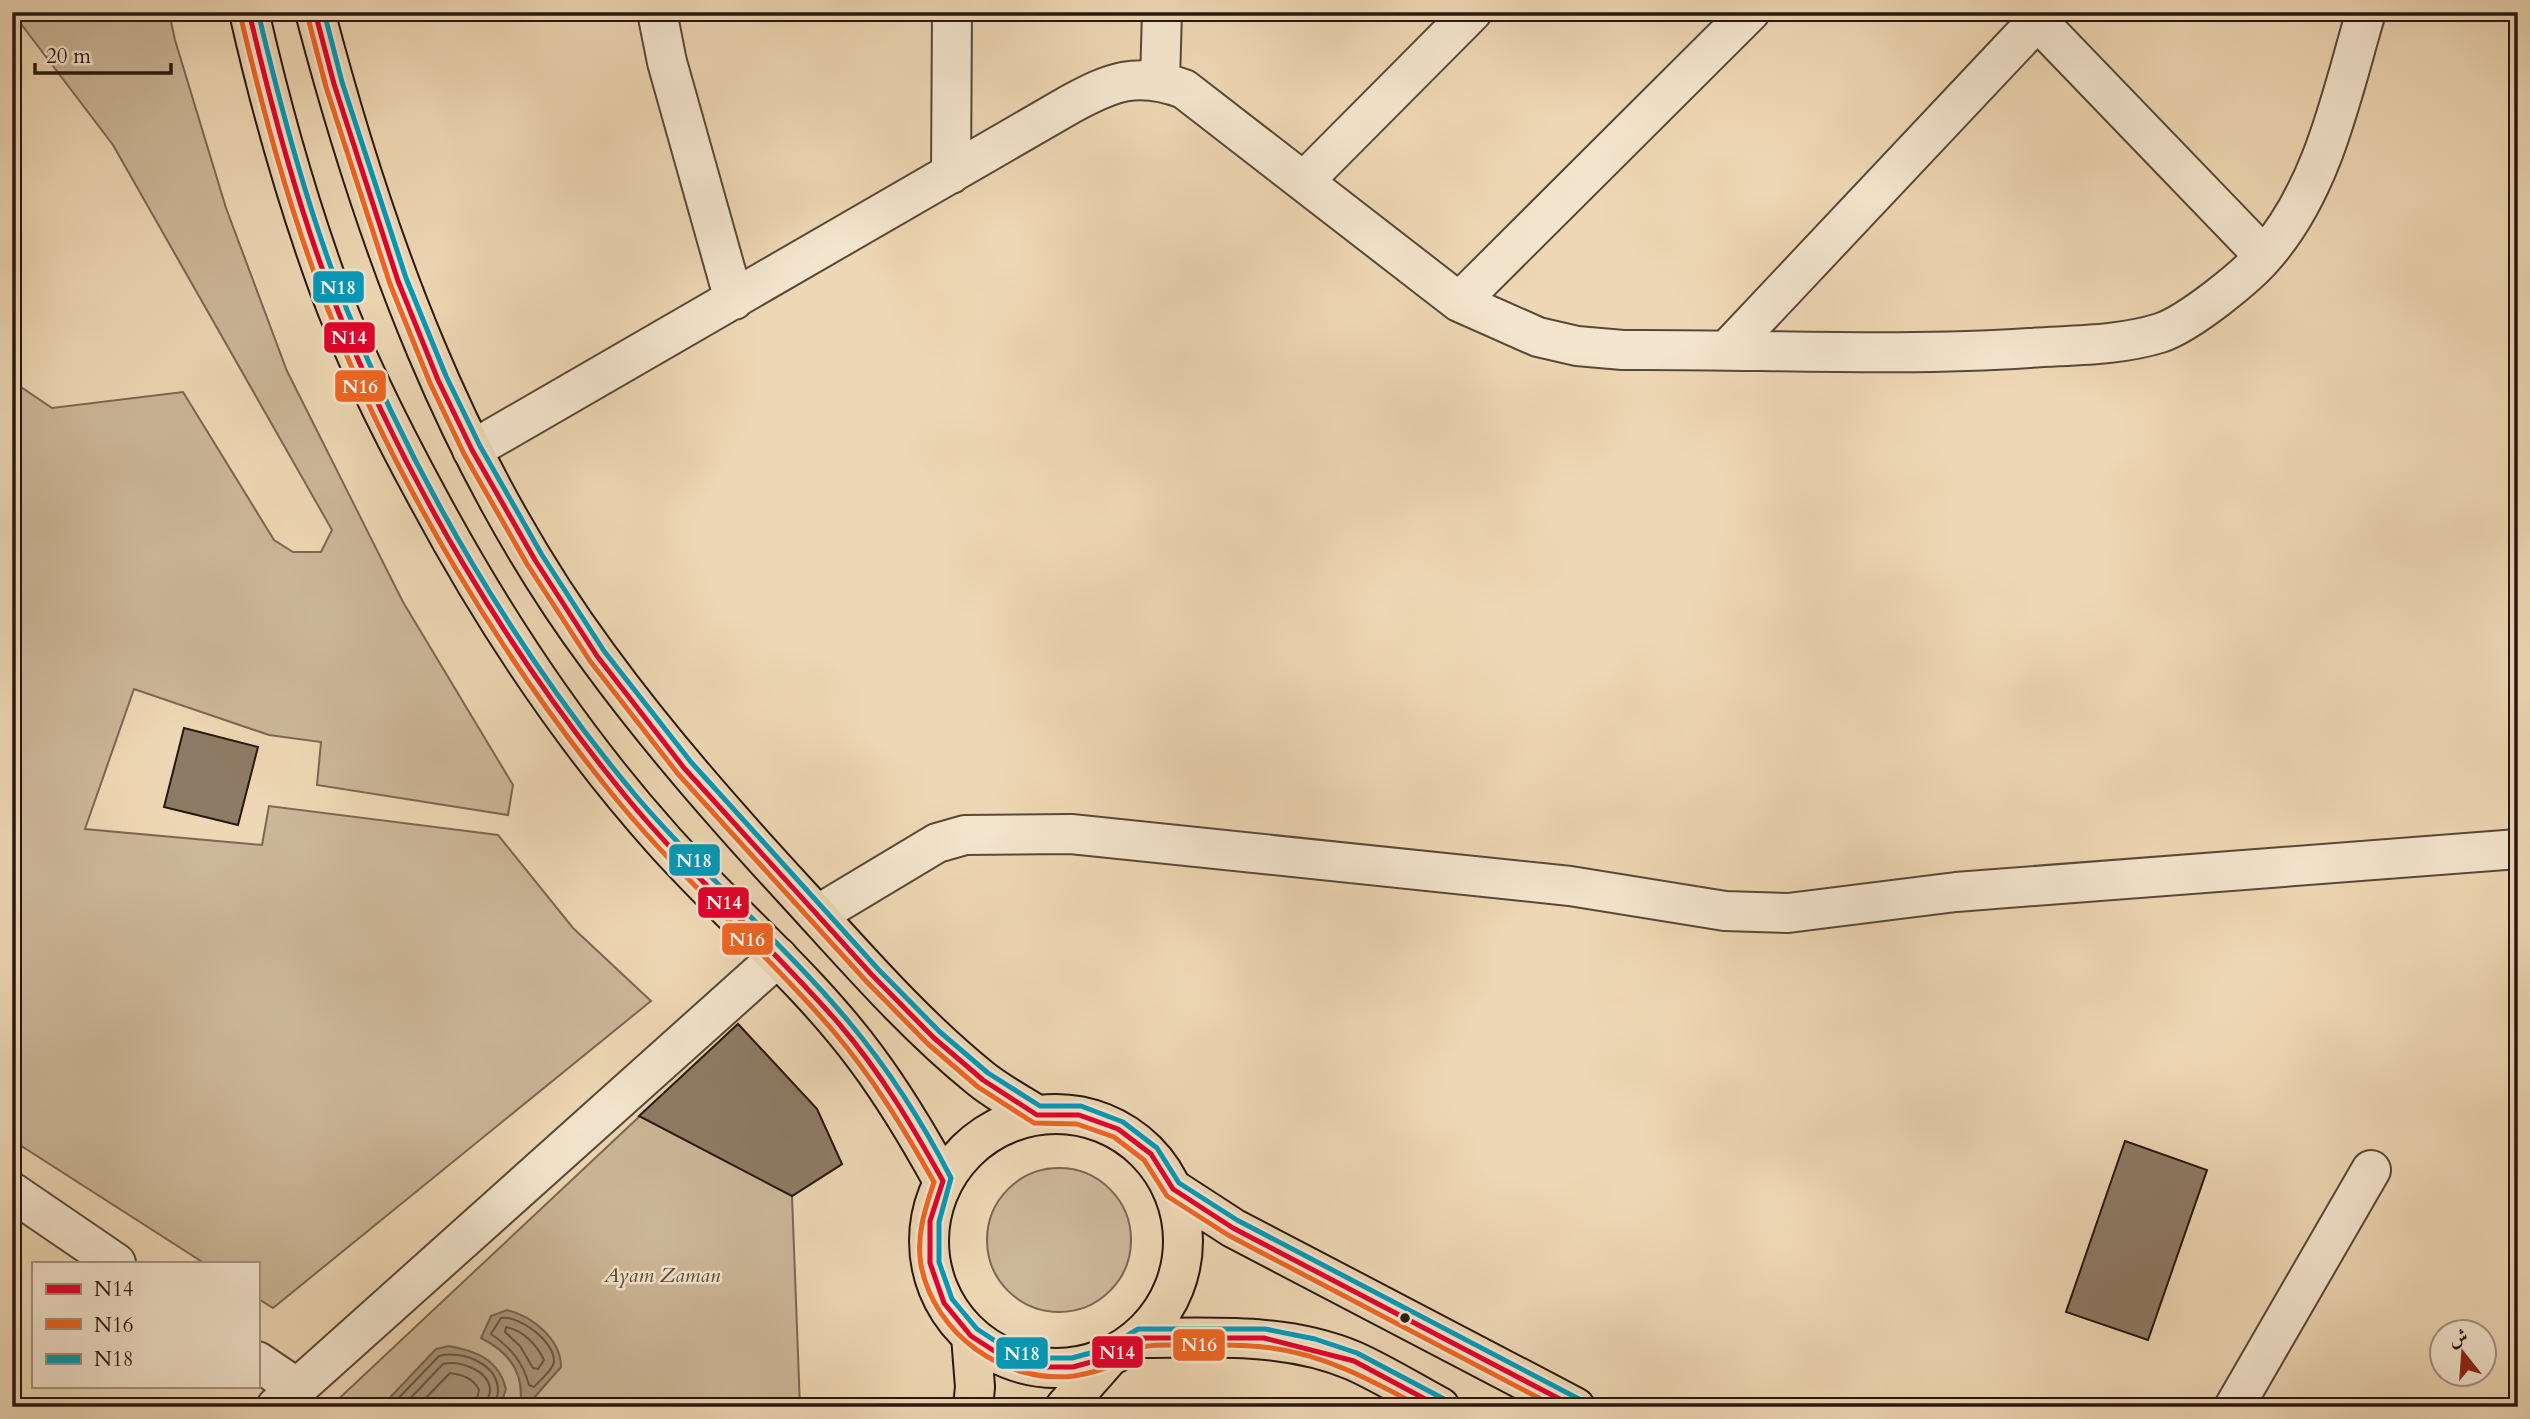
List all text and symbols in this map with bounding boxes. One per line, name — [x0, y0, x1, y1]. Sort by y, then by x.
scale bar — [35, 32, 172, 76]
text: 20 m — [46, 42, 91, 71]
line badge: N18 — [312, 270, 365, 304]
text: N18 — [320, 275, 356, 301]
line badge: N14 — [323, 321, 376, 354]
text: N14 — [331, 325, 367, 351]
line badge: N16 — [334, 369, 387, 403]
text: N16 — [342, 374, 378, 400]
line badge: N18 — [668, 843, 721, 877]
text: N18 — [676, 848, 712, 874]
line badge: N14 — [697, 886, 750, 919]
text: N14 — [706, 890, 742, 916]
line badge: N16 — [721, 922, 774, 956]
text: N16 — [729, 927, 765, 953]
park label: Ayam Zaman — [603, 1261, 721, 1290]
legend — [32, 1262, 259, 1388]
text: N14 — [94, 1275, 134, 1304]
text: N16 — [94, 1311, 133, 1340]
unlabelled marker — [1398, 1311, 1412, 1325]
north arrow — [2428, 1318, 2498, 1388]
text: ش — [2446, 1323, 2471, 1353]
line badge: N16 — [1172, 1328, 1226, 1362]
text: N16 — [1181, 1332, 1217, 1358]
line badge: N14 — [1091, 1335, 1144, 1369]
line badge: N18 — [995, 1336, 1049, 1370]
text: N14 — [1099, 1340, 1135, 1366]
text: N18 — [1004, 1341, 1040, 1367]
text: N18 — [94, 1345, 133, 1374]

